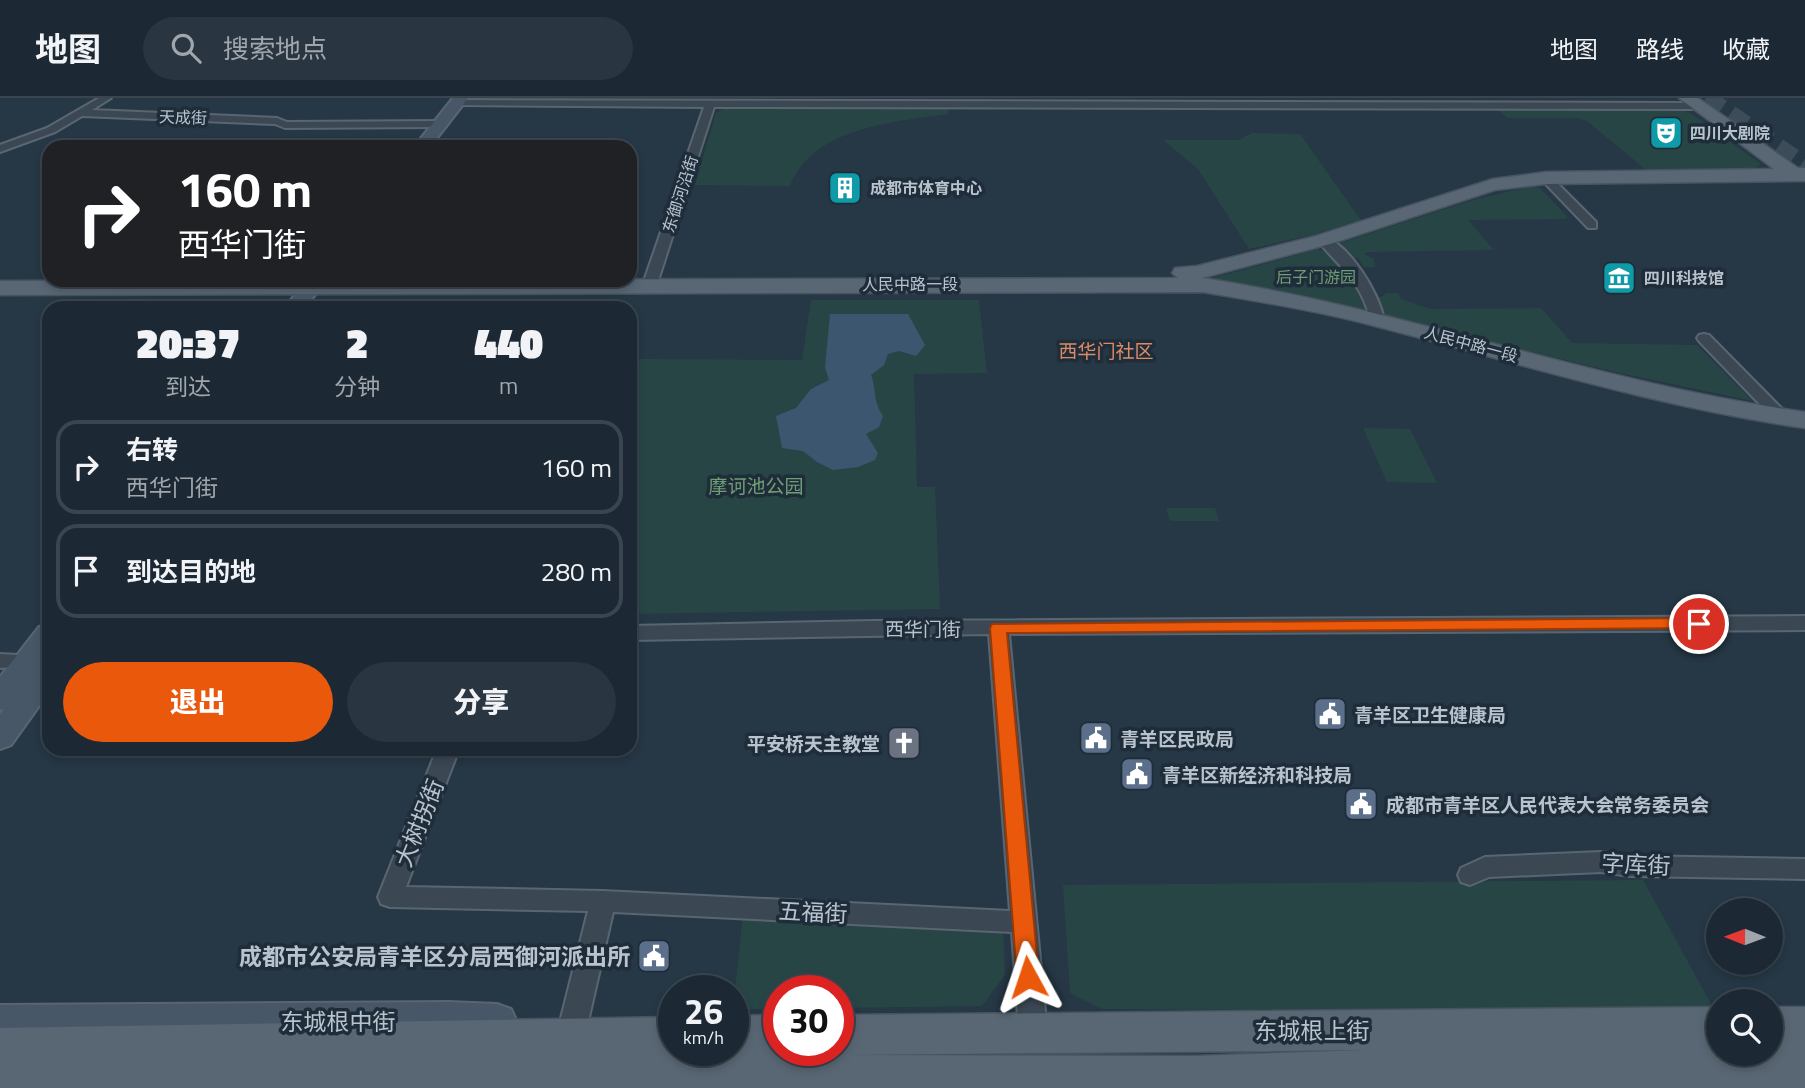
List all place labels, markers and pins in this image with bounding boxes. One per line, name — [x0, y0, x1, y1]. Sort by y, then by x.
theatre icon: 四川大剧院 — [1647, 114, 1685, 152]
place label: 四川大剧院 — [1690, 121, 1770, 145]
building icon: 成都市体育中心 — [826, 169, 864, 207]
place label: 成都市体育中心 — [870, 176, 982, 200]
museum icon: 四川科技馆 — [1600, 259, 1638, 297]
place label: 四川科技馆 — [1644, 266, 1724, 290]
pin — [1669, 594, 1729, 654]
public building icon: 青羊区卫生健康局 — [1311, 695, 1349, 733]
place label: 青羊区卫生健康局 — [1354, 700, 1506, 729]
public building icon: 青羊区民政局 — [1077, 719, 1115, 757]
church icon: 平安桥天主教堂 — [885, 724, 923, 762]
place label: 青羊区民政局 — [1120, 724, 1234, 753]
place label: 平安桥天主教堂 — [747, 729, 880, 758]
public building icon: 青羊区新经济和科技局 — [1118, 755, 1156, 793]
place label: 青羊区新经济和科技局 — [1162, 760, 1352, 789]
public building icon: 成都市青羊区人民代表大会常务委员会 — [1342, 785, 1380, 823]
place label: 成都市青羊区人民代表大会常务委员会 — [1386, 790, 1709, 819]
public building icon: 成都市公安局青羊区分局西御河派出所 — [635, 937, 673, 975]
place label: 成都市公安局青羊区分局西御河派出所 — [239, 939, 630, 974]

